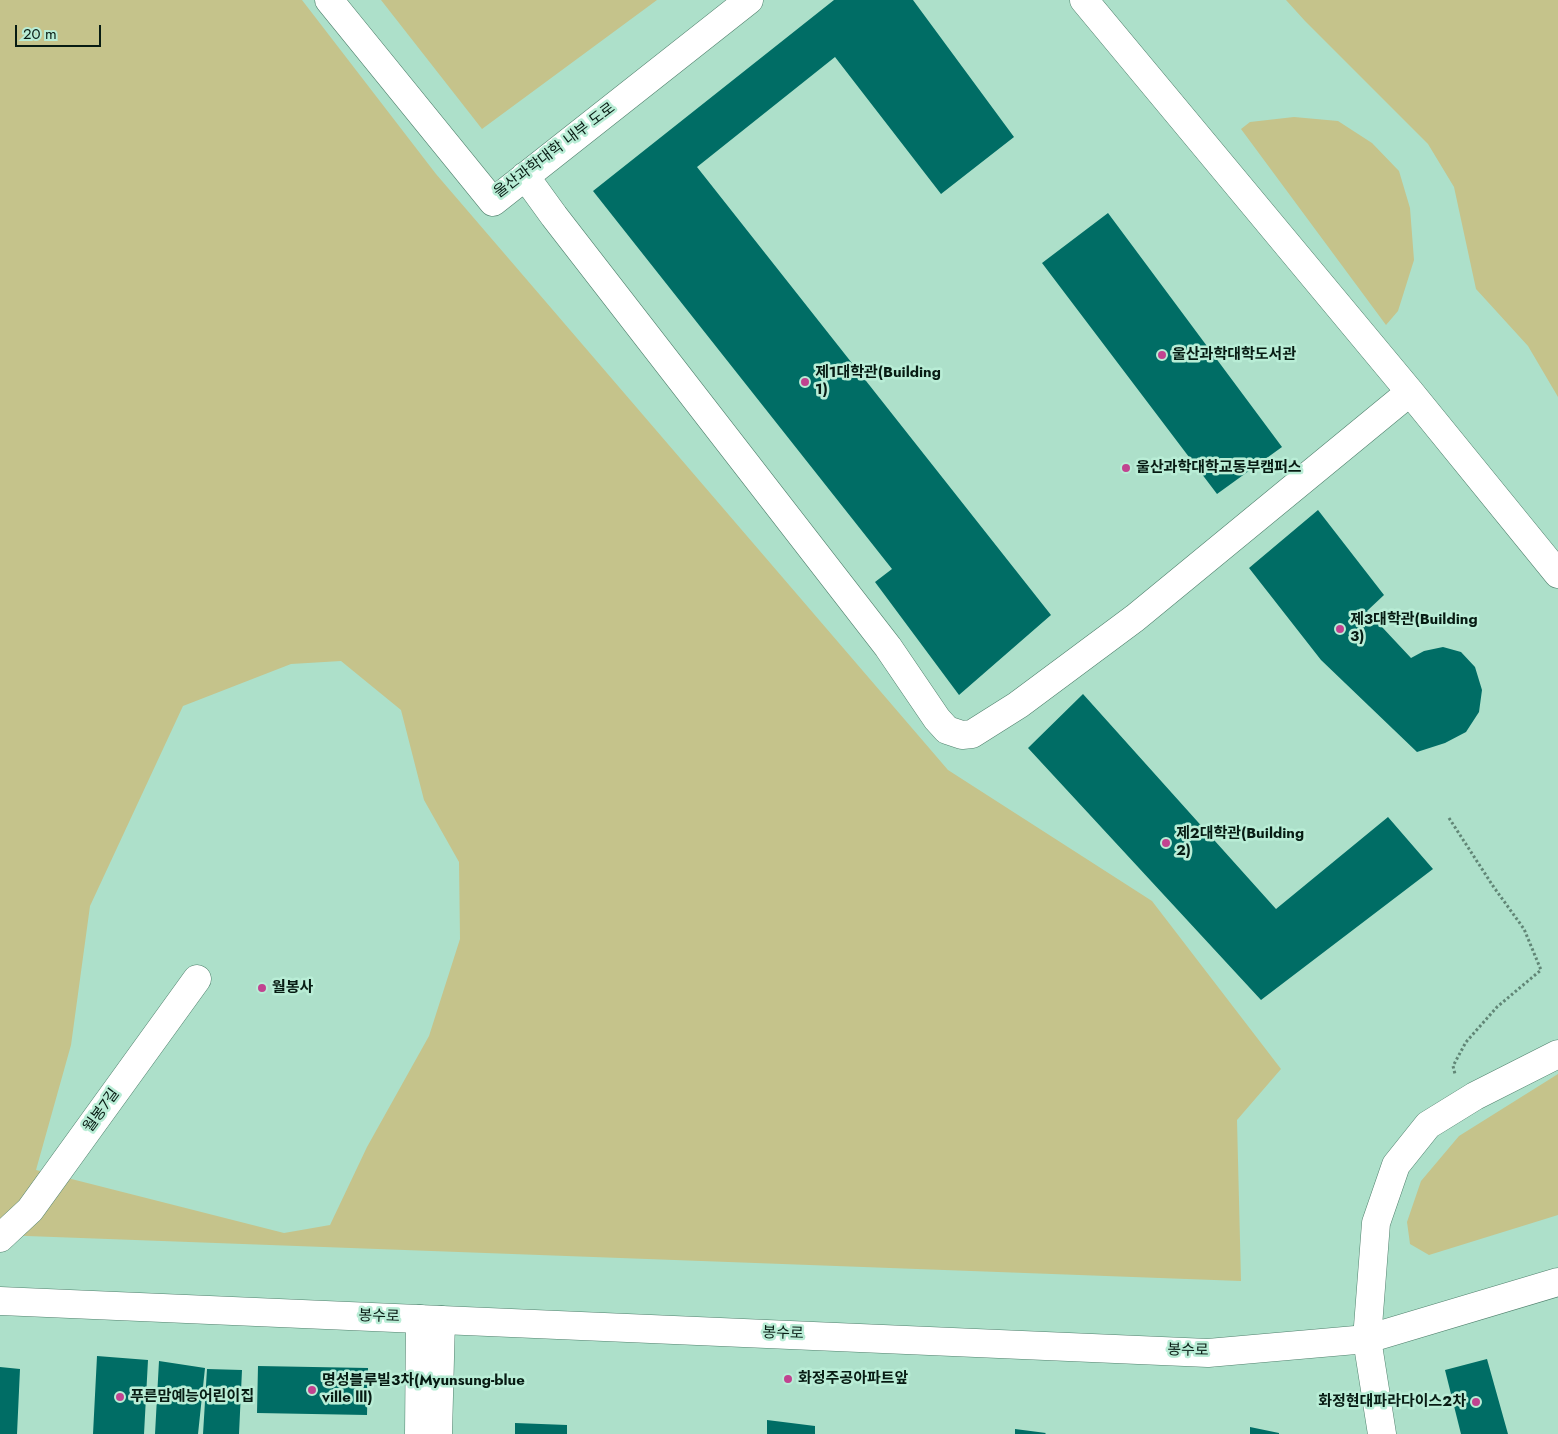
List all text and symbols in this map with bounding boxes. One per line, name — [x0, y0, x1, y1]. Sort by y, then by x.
scale bar — [18, 15, 104, 47]
text: 20 m — [23, 23, 57, 45]
street label: 울산과학대학 내부 도로 — [491, 100, 619, 202]
place label: 울산과학대학도서관 — [1172, 346, 1296, 364]
marker: 울산과학대학도서관 — [1156, 349, 1168, 361]
place label: 제1대학관(Building 1) — [815, 364, 941, 399]
marker: 제1대학관(Building 1) — [799, 376, 811, 388]
place label: 울산과학대학교동부캠퍼스 — [1136, 459, 1302, 477]
marker: 울산과학대학교동부캠퍼스 — [1120, 462, 1132, 474]
place label: 제3대학관(Building 3) — [1350, 611, 1478, 646]
marker: 제3대학관(Building 3) — [1334, 623, 1346, 635]
place label: 제2대학관(Building 2) — [1176, 825, 1304, 860]
marker: 제2대학관(Building 2) — [1160, 837, 1172, 849]
place label: 월봉사 — [272, 979, 313, 997]
marker: 월봉사 — [256, 982, 268, 994]
street label: 월봉7길 — [80, 1086, 124, 1136]
street label: 봉수로 — [358, 1307, 400, 1327]
street label: 봉수로 — [762, 1324, 804, 1344]
street label: 봉수로 — [1167, 1342, 1209, 1360]
place label: 화정주공아파트앞 — [798, 1370, 908, 1388]
place label: 명성블루빌3차(Myunsung-blue ville lll) — [322, 1372, 525, 1407]
marker: 화정주공아파트앞 — [782, 1373, 794, 1385]
marker: 명성블루빌3차(Myunsung-blue ville lll) — [306, 1384, 318, 1396]
place label: 푸른맘예능어린이집 — [130, 1388, 254, 1406]
marker: 푸른맘예능어린이집 — [114, 1391, 126, 1403]
place label: 화정현대파라다이스2차 — [1318, 1393, 1466, 1411]
marker: 화정현대파라다이스2차 — [1470, 1396, 1482, 1408]

